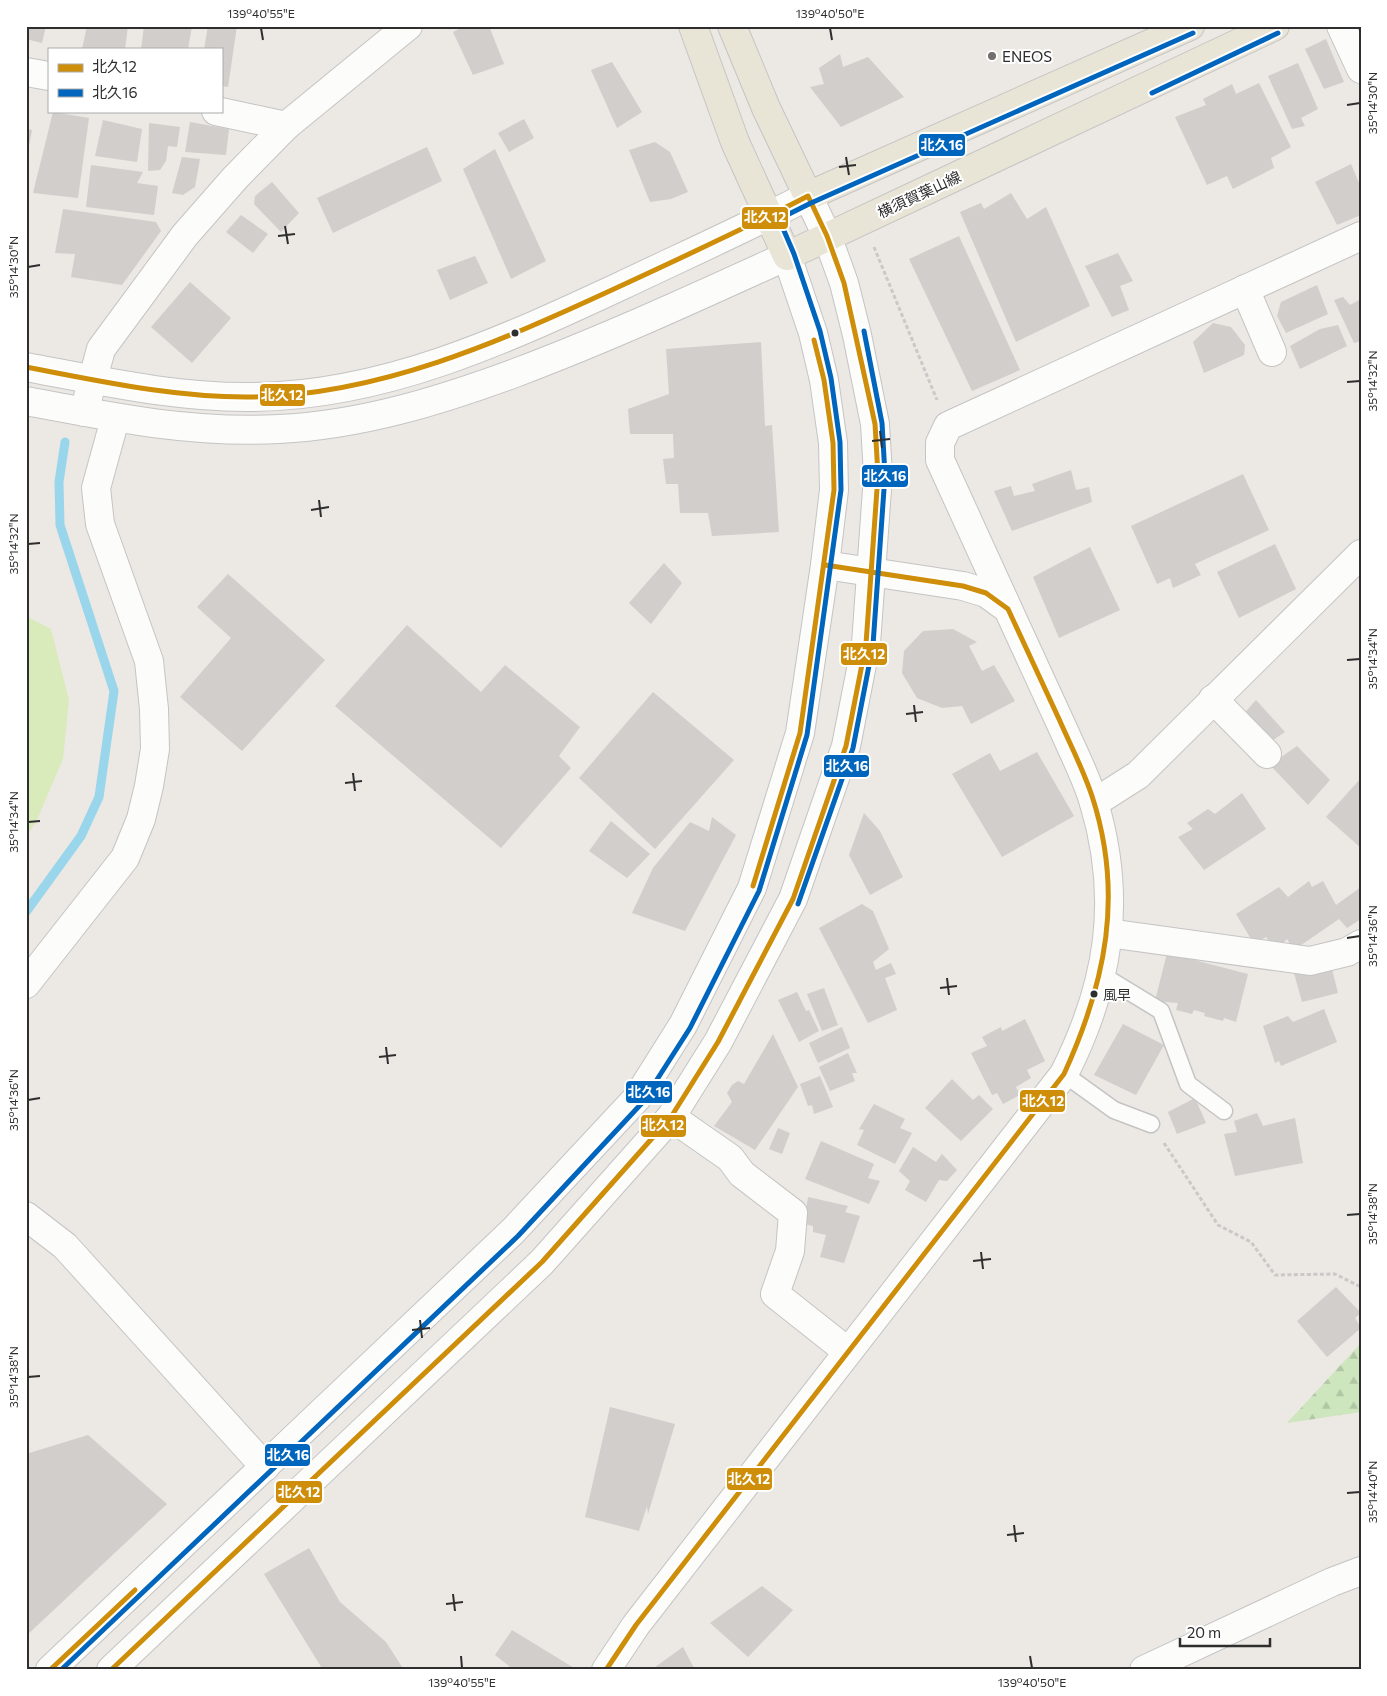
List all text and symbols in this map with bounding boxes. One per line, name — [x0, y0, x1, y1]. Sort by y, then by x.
text: 139°40'55"E — [227, 6, 295, 20]
text: 139°40'50"E — [796, 6, 864, 20]
place label: ENEOS — [1002, 47, 1052, 65]
legend — [48, 48, 222, 112]
marker: ENEOS — [986, 50, 998, 62]
text: 北久12 — [92, 57, 137, 75]
text: 35°14'30"N — [1365, 72, 1379, 134]
text: 北久16 — [92, 83, 138, 101]
line badge: 北久16 — [918, 133, 966, 157]
text: 北久16 — [921, 136, 964, 153]
street label: 横須賀葉山線 — [874, 167, 964, 221]
line badge: 北久12 — [741, 206, 789, 230]
text: 北久12 — [744, 208, 786, 225]
text: 35°14'30"N — [6, 236, 20, 298]
unlabelled marker — [510, 328, 520, 338]
text: 35°14'32"N — [1365, 350, 1379, 412]
line badge: 北久12 — [259, 383, 306, 407]
text: 北久12 — [261, 386, 303, 403]
line badge: 北久16 — [861, 464, 909, 488]
text: 北久16 — [864, 467, 907, 484]
text: 35°14'32"N — [6, 513, 20, 575]
text: 35°14'34"N — [1365, 628, 1379, 690]
line badge: 北久12 — [840, 642, 888, 666]
text: 北久12 — [843, 645, 885, 662]
line badge: 北久16 — [823, 754, 870, 778]
text: 北久16 — [826, 757, 869, 774]
text: 35°14'34"N — [6, 791, 20, 853]
text: 35°14'36"N — [1365, 905, 1379, 967]
place label: 風早 — [1103, 986, 1131, 1003]
marker: 風早 — [1089, 989, 1099, 999]
text: 35°14'36"N — [6, 1069, 20, 1131]
line badge: 北久16 — [625, 1080, 673, 1104]
text: 北久16 — [628, 1083, 671, 1100]
line badge: 北久12 — [1019, 1089, 1066, 1113]
text: 北久12 — [1022, 1092, 1064, 1109]
line badge: 北久12 — [640, 1114, 687, 1138]
text: 北久12 — [642, 1116, 684, 1133]
text: 35°14'38"N — [1365, 1183, 1379, 1245]
text: 35°14'38"N — [6, 1346, 20, 1408]
line badge: 北久16 — [264, 1443, 311, 1467]
text: 北久16 — [267, 1446, 310, 1463]
text: 35°14'40"N — [1365, 1461, 1379, 1523]
line badge: 北久12 — [726, 1467, 773, 1491]
text: 北久12 — [728, 1470, 770, 1487]
line badge: 北久12 — [275, 1480, 323, 1504]
text: 北久12 — [278, 1483, 320, 1500]
scale bar — [1180, 1616, 1270, 1648]
text: 20 m — [1187, 1623, 1221, 1641]
text: 139°40'55"E — [428, 1675, 496, 1689]
text: 139°40'50"E — [998, 1675, 1066, 1689]

